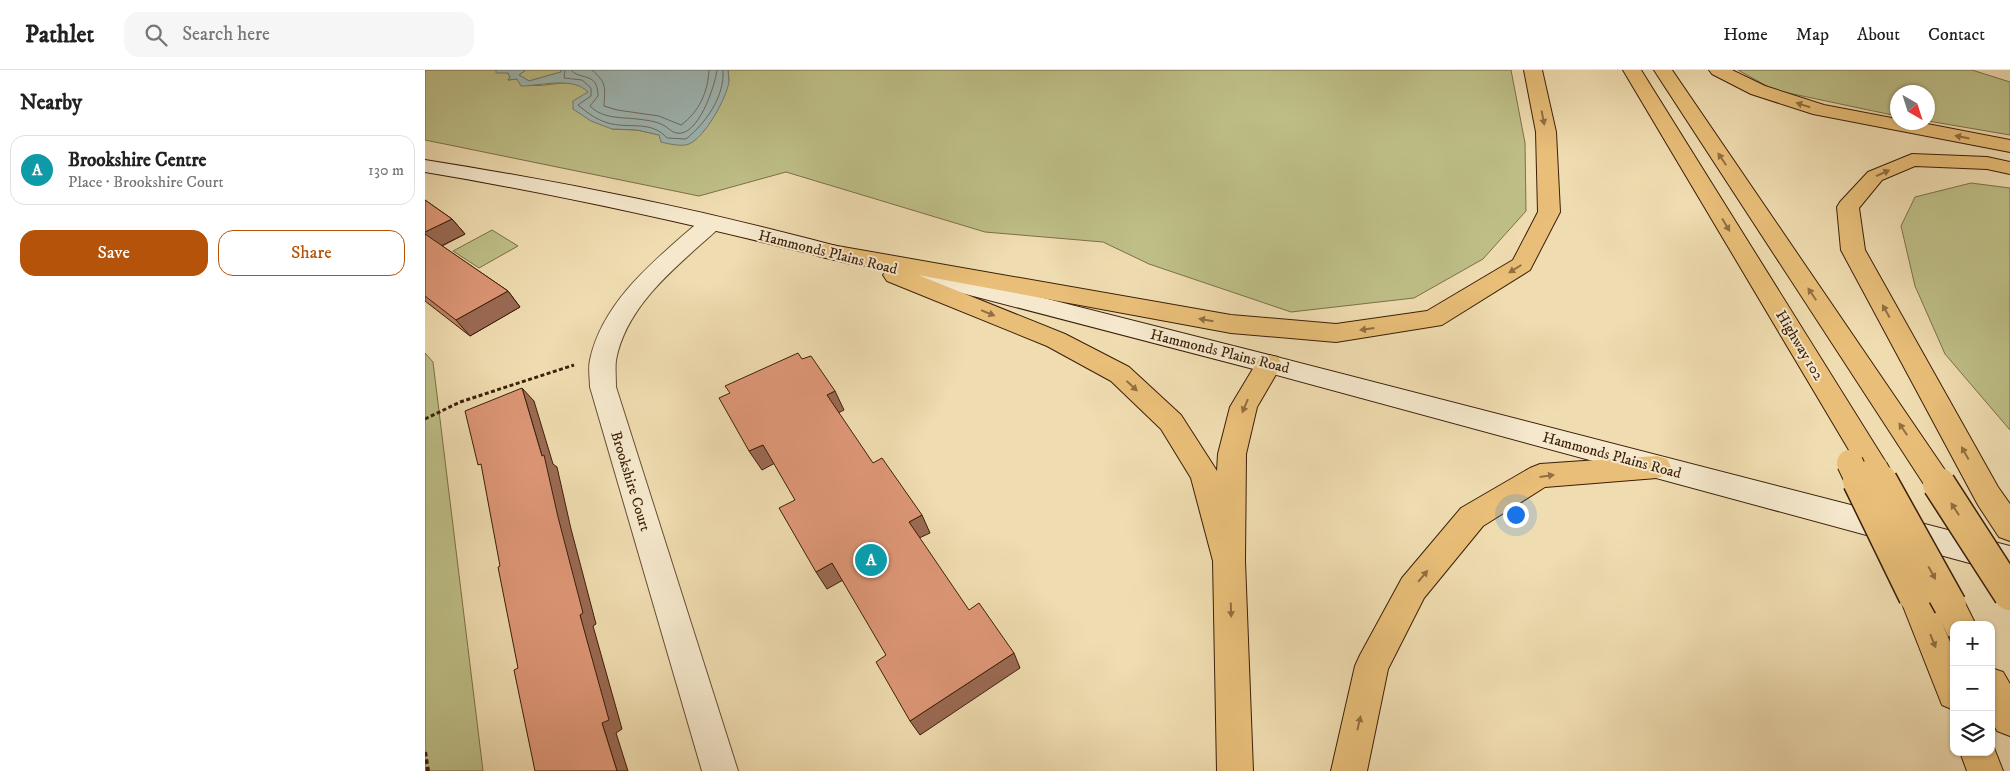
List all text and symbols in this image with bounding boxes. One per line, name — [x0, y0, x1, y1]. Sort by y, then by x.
search box — [124, 12, 474, 57]
text: Pathlet — [25, 20, 94, 50]
icon: search — [142, 21, 170, 49]
text: Search here — [182, 23, 270, 46]
text: Home — [1723, 24, 1768, 46]
text: Map — [1796, 24, 1829, 46]
text: About — [1857, 24, 1900, 46]
text: Contact — [1928, 24, 1985, 46]
north arrow — [1890, 85, 1935, 130]
text: Nearby — [20, 90, 82, 116]
one-way arrow — [1795, 100, 1810, 108]
one-way arrow — [1539, 110, 1547, 126]
one-way arrow — [1954, 133, 1970, 141]
text: Brookshire Centre — [68, 149, 206, 172]
one-way arrow — [1717, 152, 1727, 165]
text: A — [32, 160, 42, 180]
text: 130 m — [368, 160, 404, 180]
one-way arrow — [1876, 168, 1891, 176]
text: Place · Brookshire Court — [68, 172, 224, 192]
one-way arrow — [1722, 218, 1731, 231]
street label: Hammonds Plains Road — [756, 226, 900, 279]
button: Save — [20, 230, 208, 276]
button: Share — [218, 230, 405, 276]
one-way arrow — [1508, 265, 1522, 274]
one-way arrow — [1808, 287, 1817, 300]
one-way arrow — [1882, 304, 1891, 317]
street label: Highway 102 — [1771, 307, 1828, 384]
one-way arrow — [981, 309, 995, 317]
one-way arrow — [1198, 315, 1214, 323]
street label: Hammonds Plains Road — [1148, 325, 1292, 378]
one-way arrow — [1359, 325, 1375, 333]
one-way arrow — [1126, 380, 1138, 392]
one-way arrow — [1241, 399, 1249, 413]
one-way arrow — [1898, 422, 1907, 436]
street label: Hammonds Plains Road — [1540, 428, 1684, 483]
street label: Brookshire Court — [606, 429, 655, 534]
one-way arrow — [1961, 446, 1969, 460]
one-way arrow — [1539, 472, 1555, 480]
your location — [1503, 502, 1529, 528]
one-way arrow — [1951, 503, 1960, 516]
pin: A — [855, 541, 887, 579]
one-way arrow — [1928, 567, 1937, 580]
one-way arrow — [1417, 570, 1428, 583]
one-way arrow — [1227, 602, 1235, 618]
map controls — [1950, 621, 1995, 756]
button: + — [1950, 621, 1995, 666]
one-way arrow — [1929, 634, 1937, 649]
button: − — [1950, 666, 1995, 711]
button: layers — [1950, 711, 1995, 756]
one-way arrow — [1355, 716, 1363, 731]

